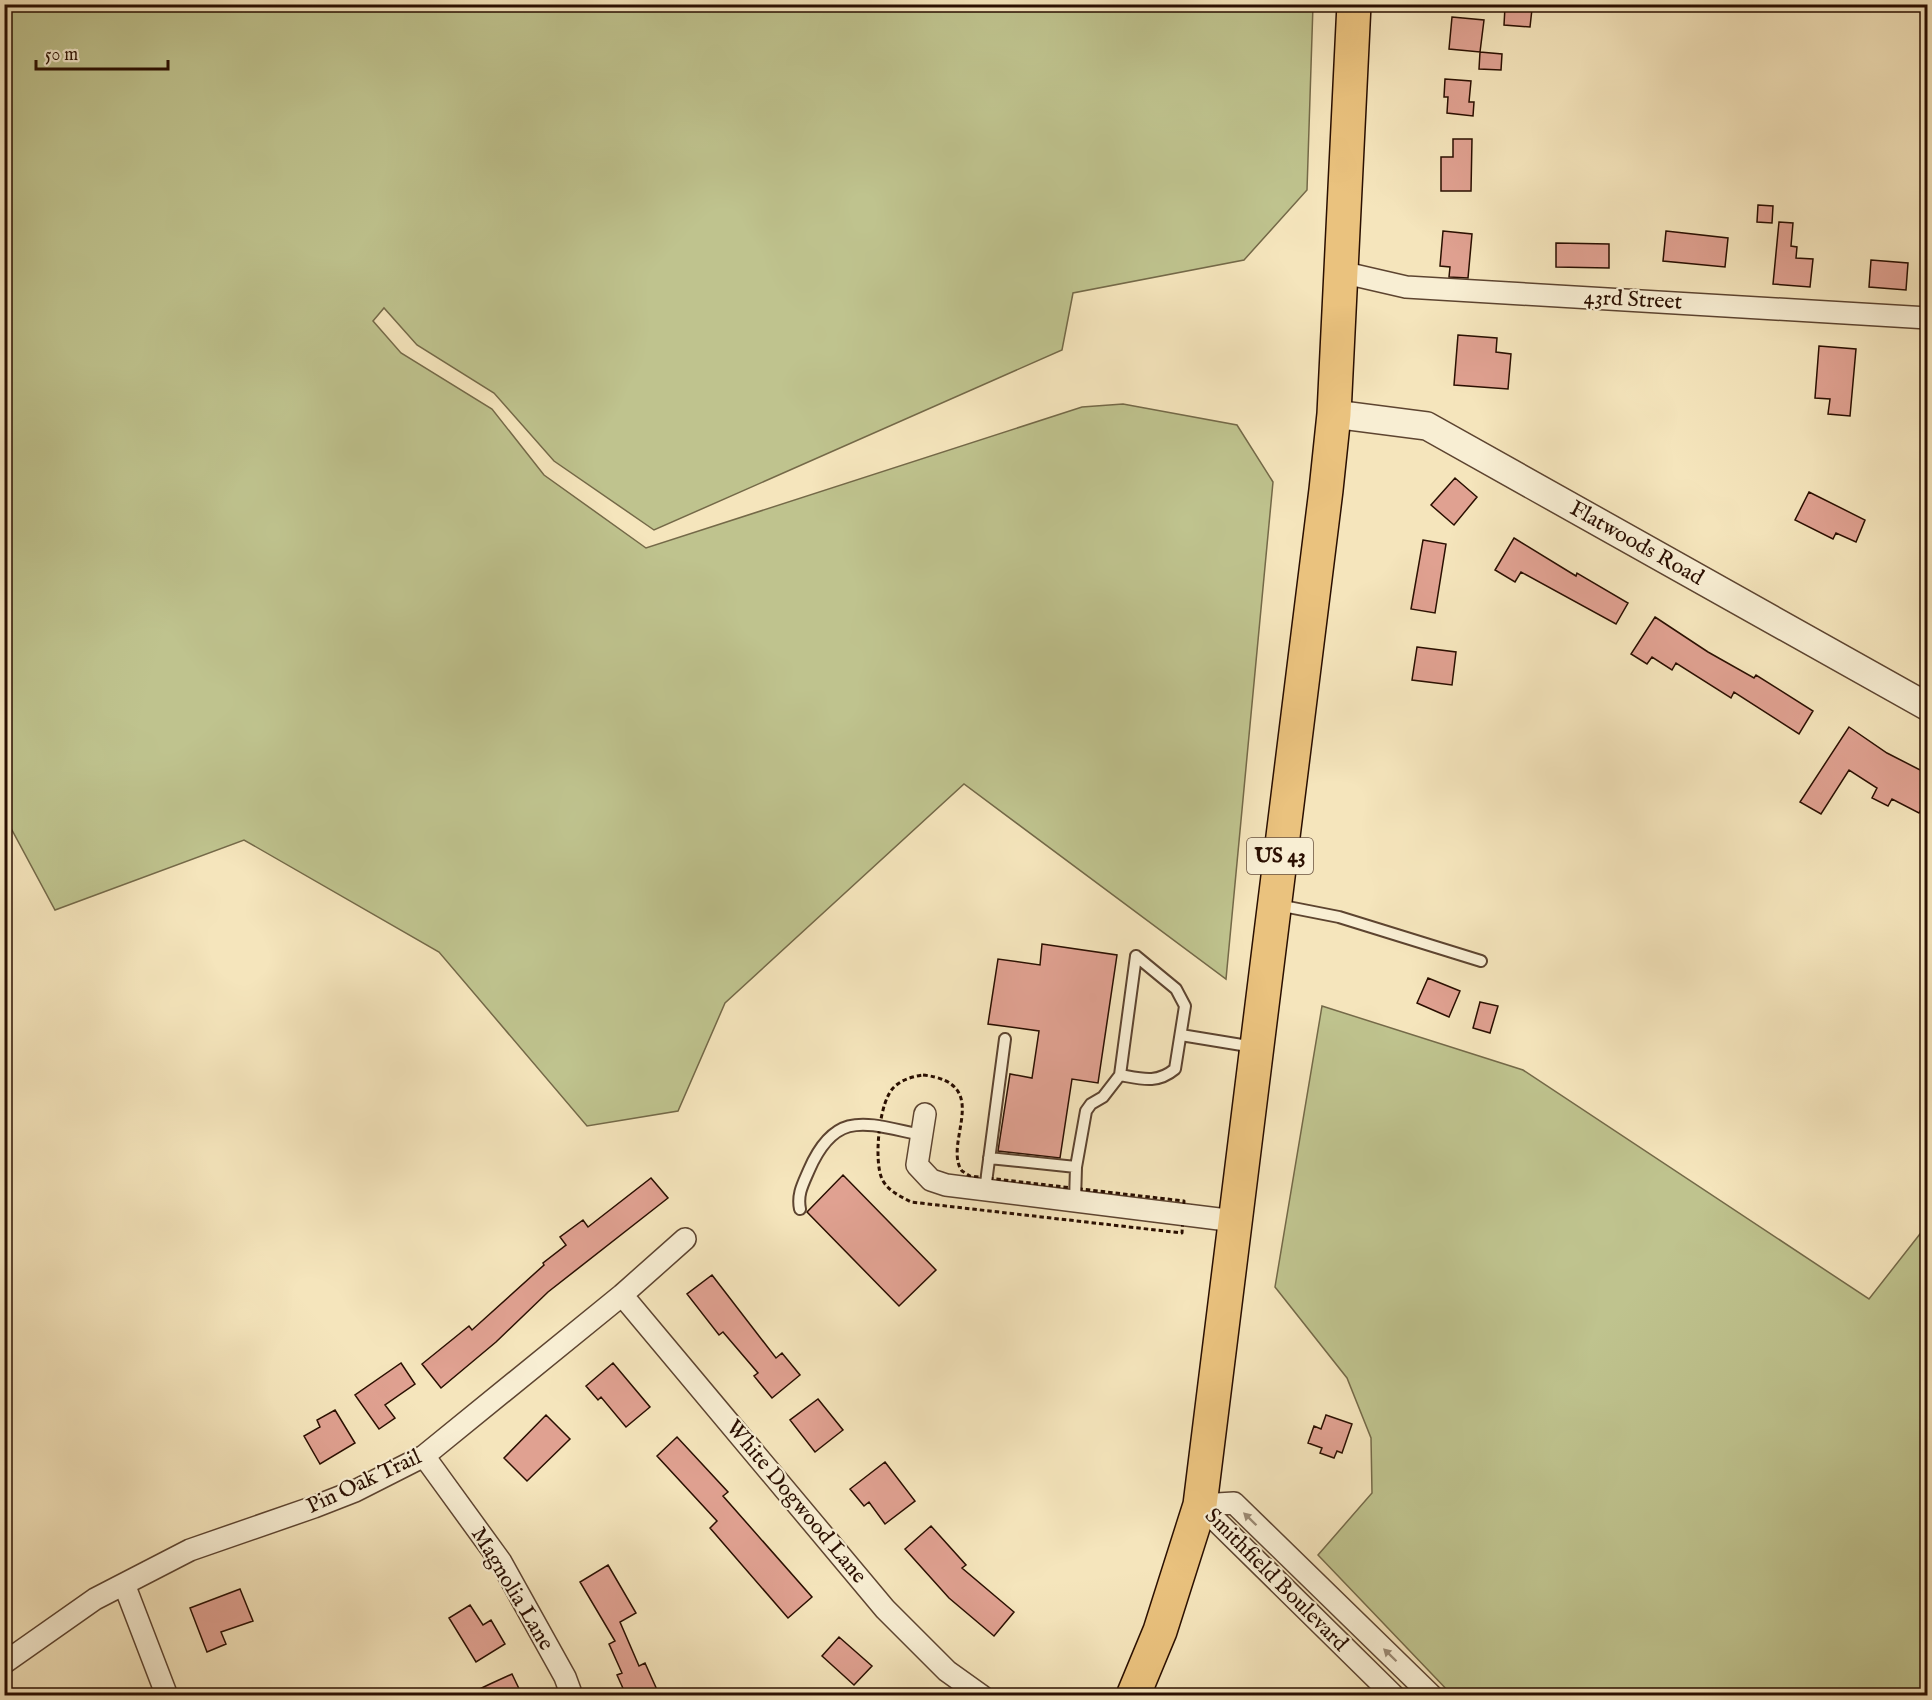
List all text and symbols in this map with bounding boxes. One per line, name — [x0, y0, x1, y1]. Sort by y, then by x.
scale bar — [36, 33, 168, 71]
text: 50 m — [45, 44, 78, 67]
street label: 43rd Street — [1583, 283, 1683, 317]
street label: Flatwoods Road — [1565, 495, 1709, 592]
road number: US 43 — [1247, 838, 1313, 874]
street label: White Dogwood Lane — [719, 1414, 873, 1590]
street label: Pin Oak Trail — [302, 1443, 426, 1521]
street label: Smithfield Boulevard — [1198, 1502, 1354, 1658]
one-way arrow — [1243, 1512, 1257, 1526]
street label: Magnolia Lane — [464, 1522, 560, 1656]
one-way arrow — [1383, 1648, 1397, 1662]

